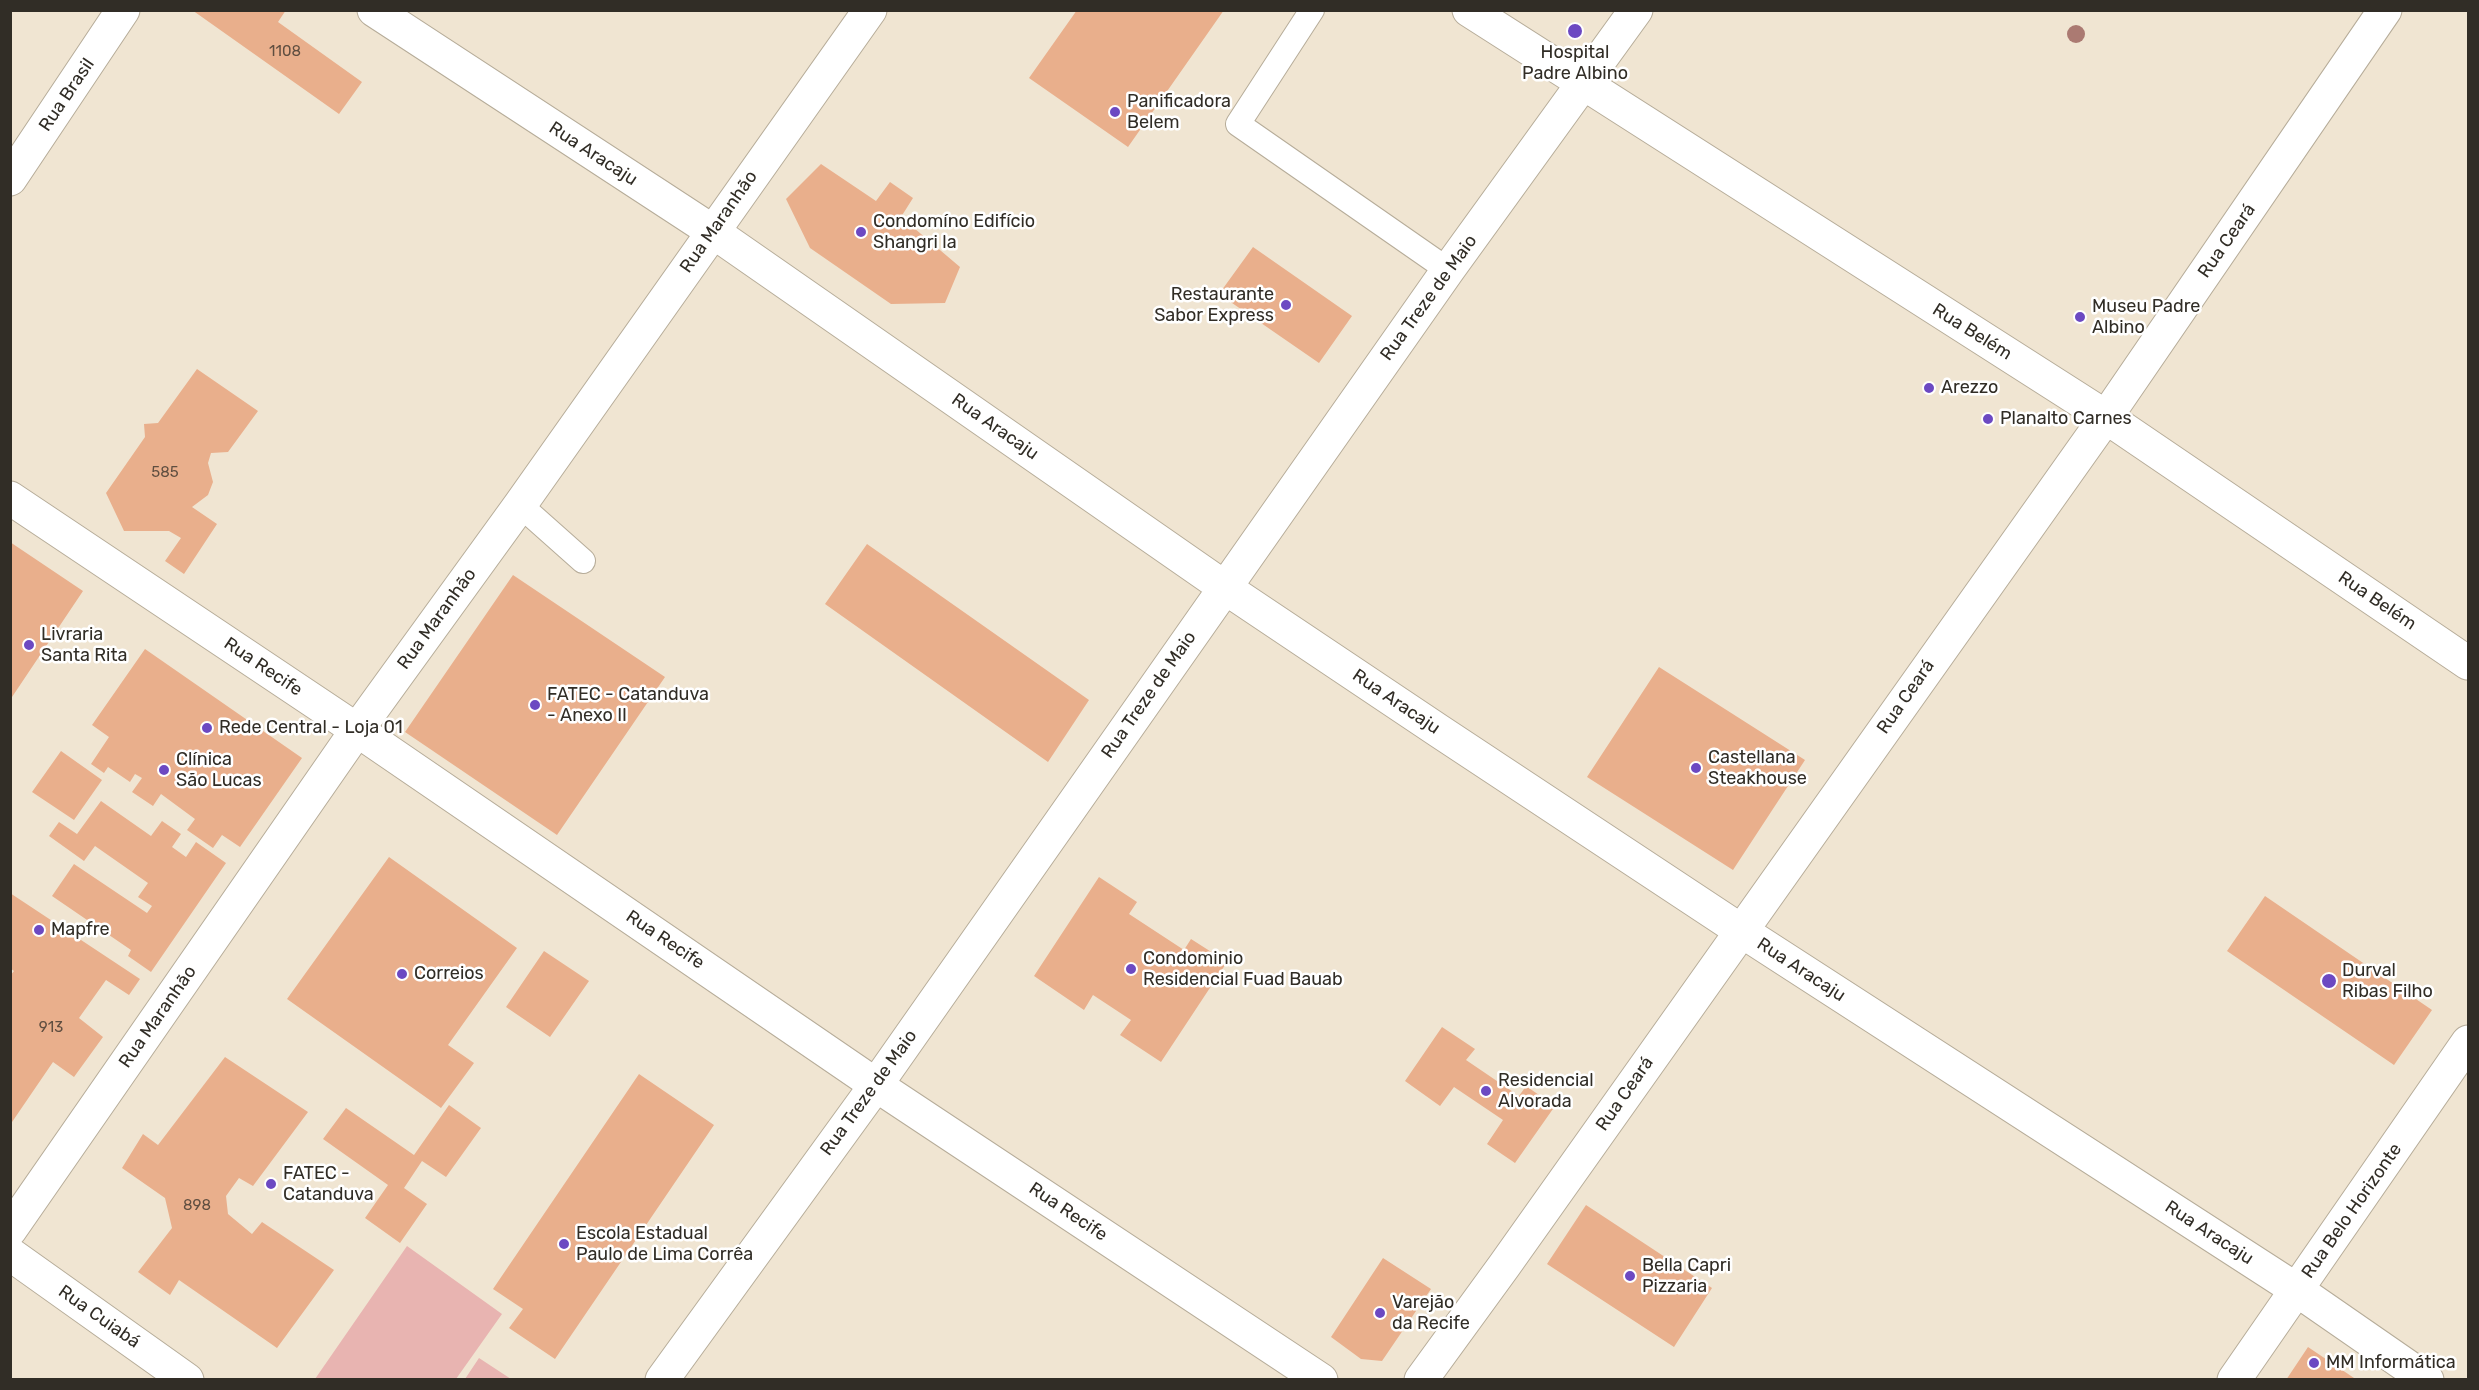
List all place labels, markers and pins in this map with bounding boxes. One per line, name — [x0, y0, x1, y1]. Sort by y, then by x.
marker: Hospital Padre Albino — [1566, 22, 1584, 40]
place label: Hospital Padre Albino — [1522, 42, 1628, 84]
place label: Panificadora Belem — [1127, 91, 1231, 134]
marker: Panificadora Belem — [1108, 105, 1122, 119]
place label: Condomíno Edifício Shangri la — [873, 211, 1035, 254]
marker: Condomíno Edifício Shangri la — [854, 225, 868, 239]
place label: Restaurante Sabor Express — [1154, 284, 1274, 326]
place label: Museu Padre Albino — [2092, 296, 2200, 338]
marker: Restaurante Sabor Express — [1279, 298, 1293, 312]
marker: Museu Padre Albino — [2073, 310, 2087, 324]
place label: Arezzo — [1941, 377, 1998, 399]
marker: Arezzo — [1922, 381, 1936, 395]
place label: Planalto Carnes — [2000, 408, 2132, 430]
marker: Planalto Carnes — [1981, 412, 1995, 426]
place label: Livraria Santa Rita — [41, 624, 127, 666]
marker: Livraria Santa Rita — [22, 638, 36, 652]
place label: FATEC - Catanduva - Anexo II — [547, 684, 709, 726]
marker: FATEC - Catanduva - Anexo II — [528, 698, 542, 712]
place label: Rede Central - Loja 01 — [219, 717, 403, 739]
marker: Rede Central - Loja 01 — [200, 721, 214, 735]
place label: Castellana Steakhouse — [1708, 747, 1807, 789]
place label: Clínica São Lucas — [176, 749, 262, 792]
marker: Castellana Steakhouse — [1689, 761, 1703, 775]
marker: Clínica São Lucas — [157, 763, 171, 777]
place label: Mapfre — [51, 919, 110, 941]
marker: Mapfre — [32, 923, 46, 937]
place label: Condominio Residencial Fuad Bauab — [1143, 948, 1343, 990]
place label: Durval Ribas Filho — [2342, 960, 2433, 1002]
marker: Condominio Residencial Fuad Bauab — [1124, 962, 1138, 976]
place label: Correios — [414, 963, 484, 985]
marker: Correios — [395, 967, 409, 981]
marker: Durval Ribas Filho — [2320, 972, 2338, 990]
place label: Residencial Alvorada — [1498, 1070, 1594, 1112]
marker: Residencial Alvorada — [1479, 1084, 1493, 1098]
place label: FATEC - Catanduva — [283, 1163, 374, 1206]
marker: FATEC - Catanduva — [264, 1177, 278, 1191]
place label: Escola Estadual Paulo de Lima Corrêa — [576, 1223, 753, 1266]
marker: Escola Estadual Paulo de Lima Corrêa — [557, 1237, 571, 1251]
place label: Bella Capri Pizzaria — [1642, 1255, 1731, 1298]
marker: Bella Capri Pizzaria — [1623, 1269, 1637, 1283]
place label: Varejão da Recife — [1392, 1292, 1470, 1334]
marker: Varejão da Recife — [1373, 1306, 1387, 1320]
place label: MM Informática — [2326, 1352, 2456, 1374]
marker: MM Informática — [2307, 1356, 2321, 1370]

